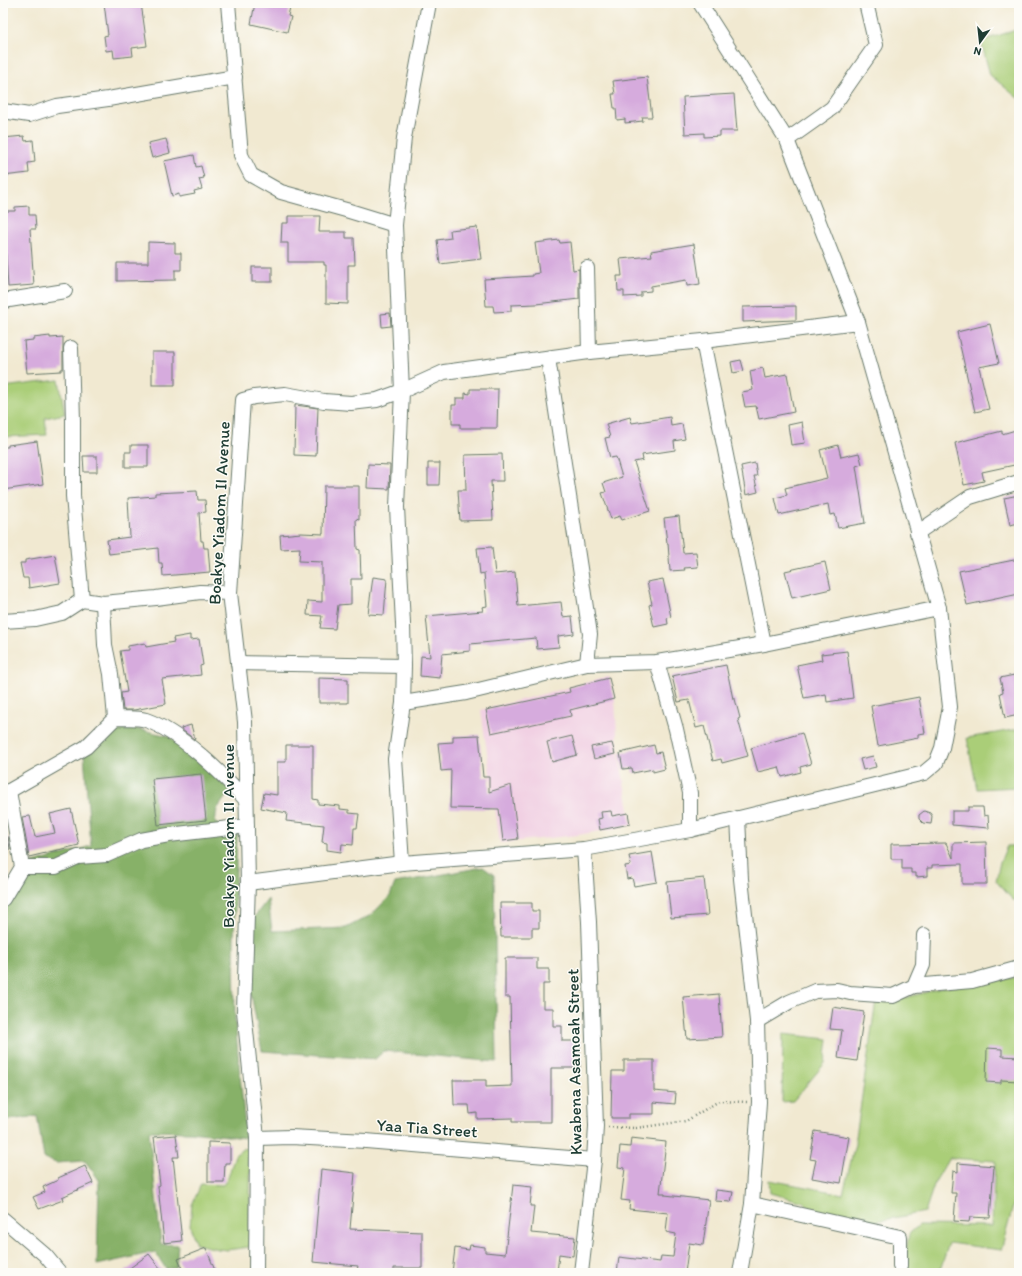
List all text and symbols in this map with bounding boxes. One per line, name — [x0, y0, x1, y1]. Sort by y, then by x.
north arrow — [960, 22, 1000, 62]
text: N — [972, 44, 983, 58]
street label: Boakye Yiadom II Avenue — [204, 421, 234, 605]
street label: Boakye Yiadom II Avenue — [218, 744, 238, 928]
street label: Kwabena Asamoah Street — [562, 969, 586, 1155]
street label: Yaa Tia Street — [376, 1114, 478, 1142]

